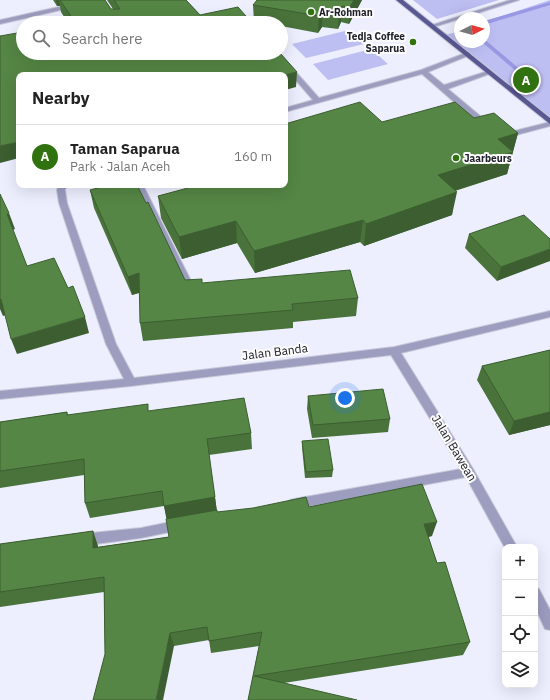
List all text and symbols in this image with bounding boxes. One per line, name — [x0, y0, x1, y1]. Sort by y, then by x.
place label: Ar-Rohman — [319, 6, 373, 19]
marker: Ar-Rohman — [306, 7, 316, 17]
north arrow — [454, 12, 490, 48]
search box — [16, 16, 288, 60]
icon: search — [30, 27, 52, 49]
text: Search here — [62, 29, 142, 48]
place label: Tedja Coffee Saparua — [347, 30, 405, 55]
marker: Tedja Coffee Saparua — [408, 37, 418, 47]
pin: A — [513, 65, 539, 95]
text: Nearby — [32, 87, 90, 109]
text: Taman Saparua — [70, 139, 180, 158]
text: A — [41, 148, 49, 165]
text: 160 m — [234, 148, 272, 165]
place label: Jaarbeurs — [464, 152, 512, 165]
marker: Jaarbeurs — [451, 153, 461, 163]
text: Park · Jalan Aceh — [70, 158, 171, 175]
street label: Jalan Banda — [241, 340, 309, 363]
your location — [335, 388, 355, 408]
street label: Jalan Bawean — [429, 412, 480, 484]
map controls — [502, 544, 538, 688]
button: + — [502, 544, 538, 580]
button: − — [502, 580, 538, 616]
button: locate — [502, 616, 538, 652]
button: layers — [502, 652, 538, 688]

